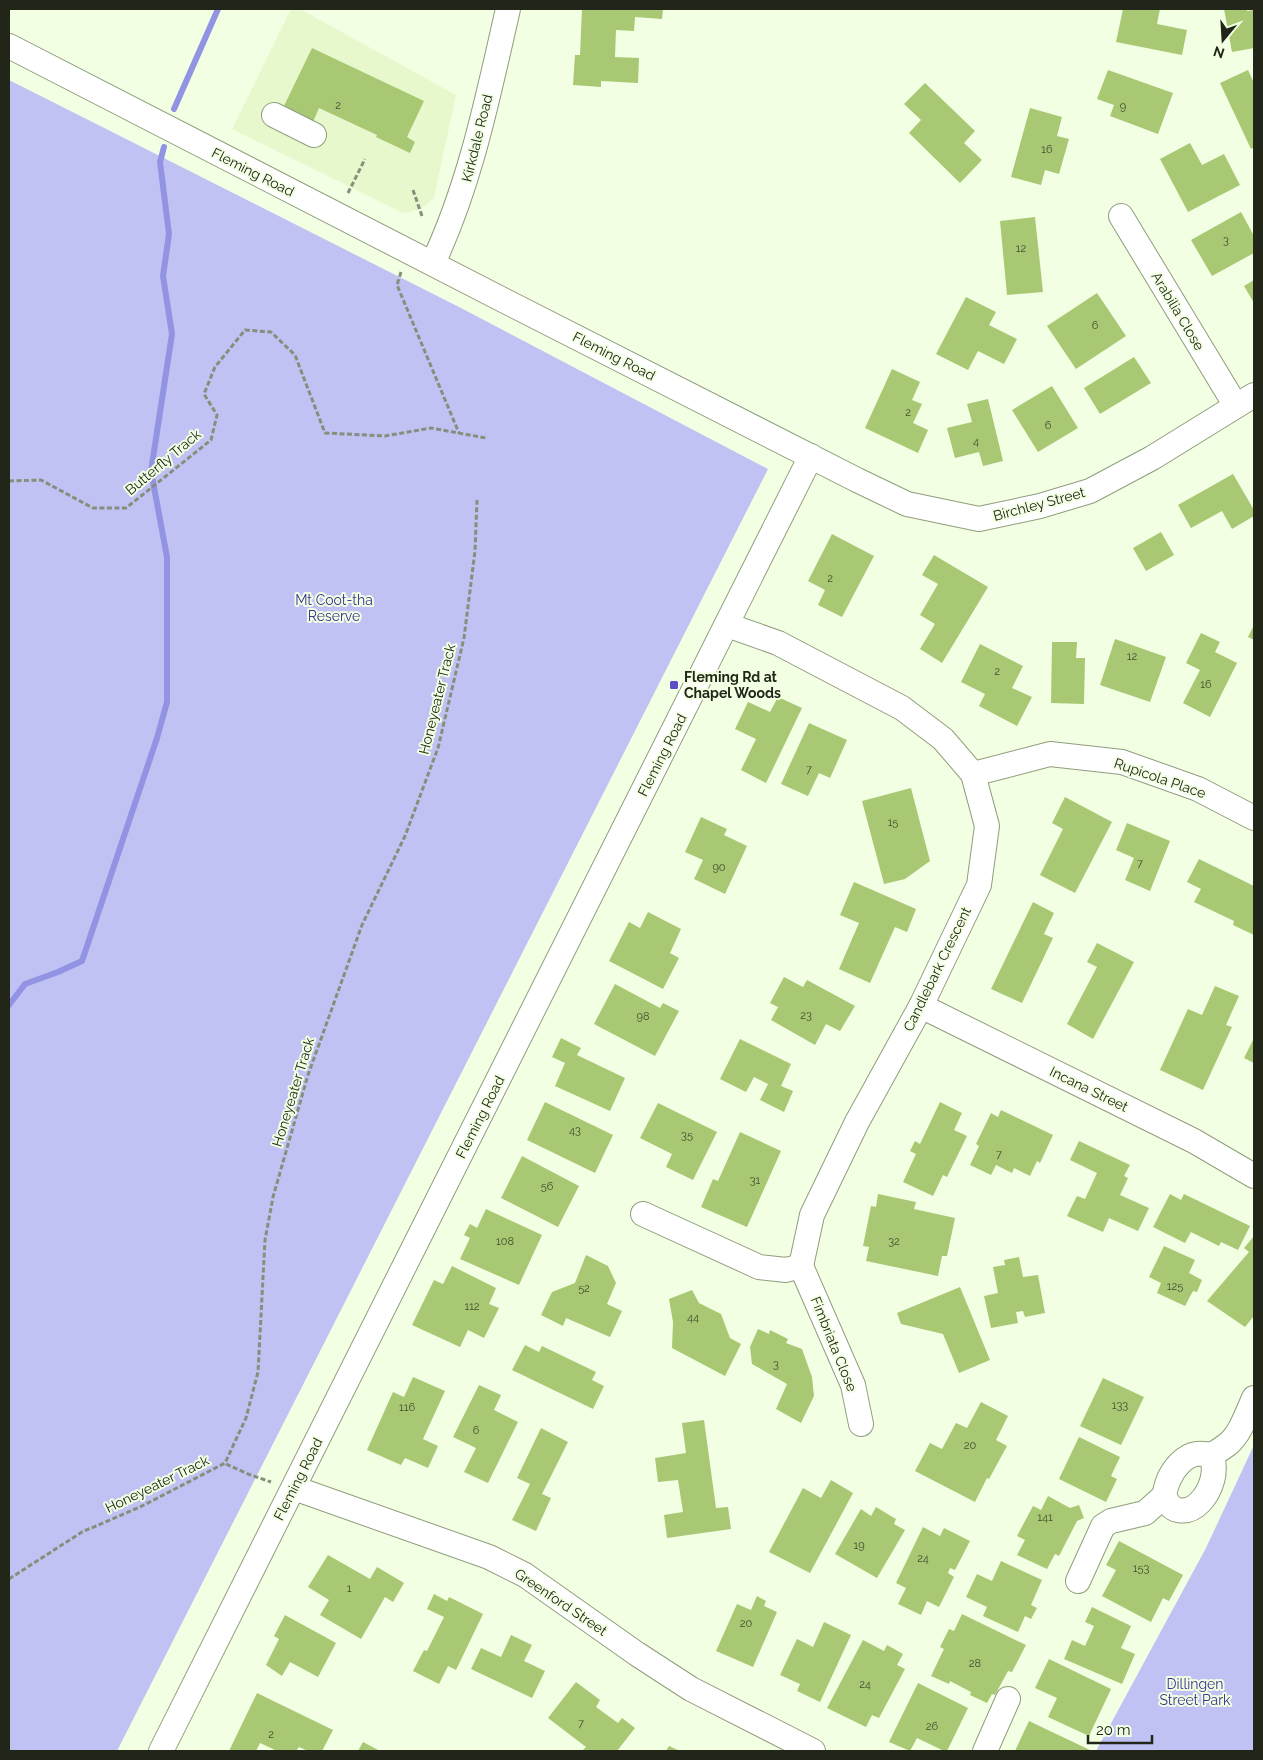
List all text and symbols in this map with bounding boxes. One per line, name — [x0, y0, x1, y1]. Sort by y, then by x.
north arrow — [1198, 15, 1248, 65]
text: N — [1211, 43, 1227, 62]
street label: Kirkdale Road — [458, 93, 496, 183]
house number: 2 — [335, 99, 341, 112]
house number: 9 — [1120, 100, 1126, 113]
house number: 16 — [1041, 143, 1053, 156]
street label: Fleming Road — [209, 144, 297, 200]
house number: 3 — [1223, 234, 1229, 247]
house number: 12 — [1016, 242, 1026, 255]
street label: Arabilia Close — [1148, 269, 1208, 353]
house number: 6 — [1092, 319, 1099, 332]
street label: Fleming Road — [570, 328, 658, 384]
house number: 2 — [905, 406, 911, 419]
house number: 6 — [1045, 419, 1052, 432]
street label: Butterfly Track — [122, 426, 204, 498]
house number: 4 — [973, 435, 979, 448]
street label: Birchley Street — [991, 484, 1087, 524]
house number: 2 — [827, 572, 833, 585]
park label: Mt Coot-tha Reserve — [295, 592, 373, 624]
street label: Honeyeater Track — [416, 642, 459, 756]
house number: 12 — [1127, 650, 1137, 663]
house number: 2 — [994, 665, 1000, 678]
place label: Fleming Rd at Chapel Woods — [684, 669, 781, 701]
house number: 16 — [1200, 678, 1212, 691]
marker: Fleming Rd at Chapel Woods — [668, 679, 680, 691]
street label: Fleming Road — [634, 711, 690, 799]
street label: Rupicola Place — [1112, 755, 1208, 801]
house number: 7 — [806, 763, 812, 776]
house number: 15 — [888, 816, 898, 829]
house number: 7 — [1137, 857, 1143, 870]
house number: 90 — [712, 861, 726, 874]
street label: Candlebark Crescent — [900, 904, 974, 1034]
house number: 23 — [800, 1009, 812, 1022]
house number: 98 — [637, 1010, 649, 1023]
street label: Honeyeater Track — [269, 1035, 317, 1149]
street label: Incana Street — [1047, 1063, 1131, 1115]
street label: Fleming Road — [452, 1073, 508, 1161]
house number: 43 — [569, 1124, 581, 1137]
house number: 35 — [681, 1129, 693, 1142]
house number: 7 — [996, 1148, 1002, 1161]
house number: 31 — [750, 1174, 761, 1187]
house number: 56 — [541, 1180, 554, 1193]
house number: 108 — [496, 1235, 514, 1248]
house number: 32 — [888, 1235, 900, 1248]
house number: 125 — [1167, 1280, 1183, 1293]
house number: 52 — [578, 1282, 590, 1295]
street label: Fimbriata Close — [808, 1294, 860, 1394]
house number: 112 — [464, 1300, 480, 1313]
house number: 44 — [687, 1311, 699, 1324]
house number: 3 — [773, 1358, 779, 1371]
house number: 133 — [1112, 1399, 1128, 1412]
house number: 116 — [399, 1401, 415, 1414]
house number: 6 — [473, 1424, 480, 1437]
street label: Fleming Road — [270, 1435, 326, 1523]
house number: 20 — [964, 1439, 976, 1452]
street label: Honeyeater Track — [103, 1452, 212, 1516]
house number: 141 — [1037, 1511, 1053, 1524]
house number: 19 — [853, 1539, 865, 1552]
house number: 24 — [917, 1552, 929, 1565]
house number: 153 — [1133, 1562, 1149, 1575]
street label: Greenford Street — [512, 1565, 610, 1639]
house number: 1 — [347, 1582, 352, 1595]
house number: 20 — [740, 1617, 752, 1630]
house number: 28 — [969, 1657, 981, 1670]
park label: Dillingen Street Park — [1160, 1676, 1231, 1708]
house number: 24 — [859, 1678, 871, 1691]
scale bar — [1088, 1712, 1152, 1744]
house number: 7 — [578, 1717, 584, 1730]
house number: 26 — [926, 1720, 939, 1733]
text: 20 m — [1096, 1721, 1131, 1739]
house number: 2 — [268, 1728, 274, 1741]

